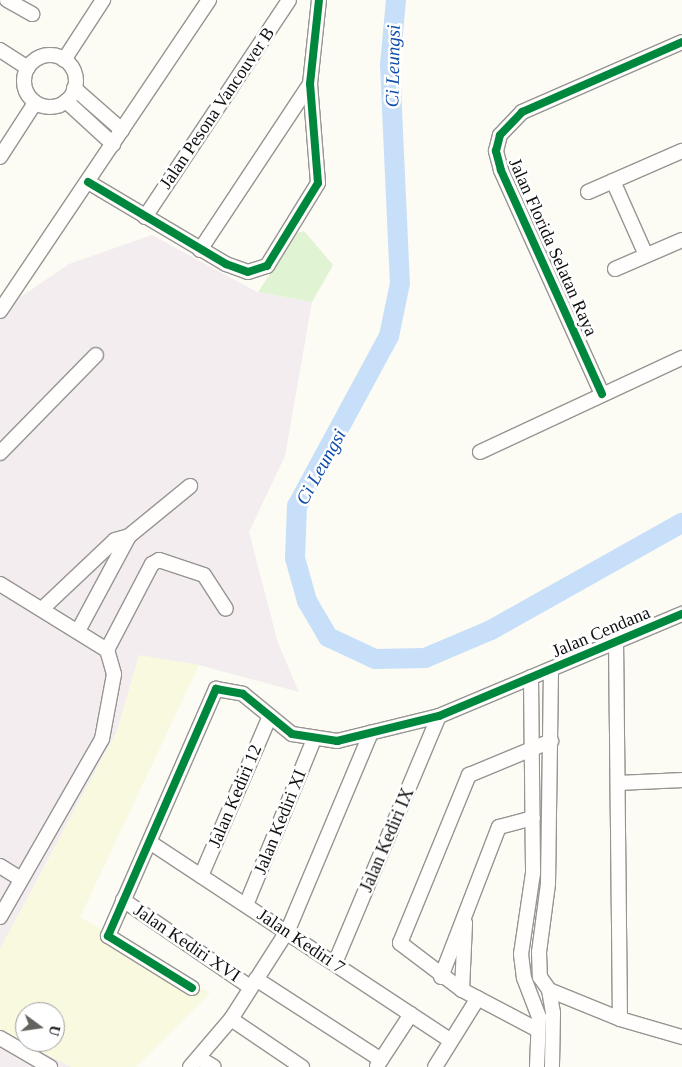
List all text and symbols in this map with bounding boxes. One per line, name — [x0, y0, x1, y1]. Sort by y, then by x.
street label: Jalan Pesona Vancouver B — [155, 23, 279, 193]
water label: Ci Leungsi — [381, 24, 405, 108]
street label: Jalan Florida Selatan Raya — [504, 155, 602, 339]
water label: Ci Leungsi — [291, 425, 351, 509]
street label: Jalan Cendana — [549, 602, 653, 662]
street label: Jalan Kediri 12 — [204, 741, 266, 851]
street label: Jalan Kediri XI — [249, 767, 311, 877]
street label: Jalan Kediri IX — [355, 785, 419, 895]
street label: Jalan Kediri XVI — [130, 899, 244, 987]
street label: Jalan Kediri 7 — [253, 904, 349, 978]
north arrow — [15, 1002, 65, 1052]
text: U — [46, 1024, 63, 1037]

